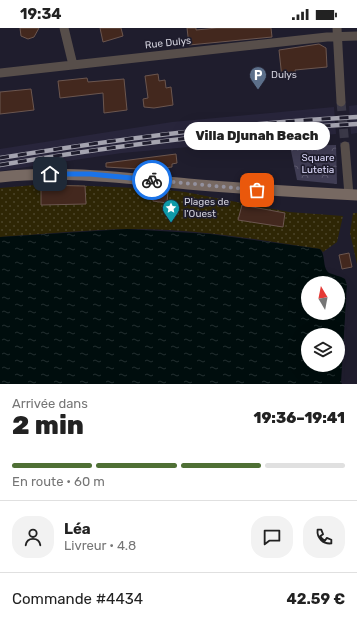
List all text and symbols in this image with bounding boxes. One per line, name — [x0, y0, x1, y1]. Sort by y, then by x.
text: 19:34 — [20, 5, 62, 23]
street label: Rue Dulys — [144, 35, 192, 51]
parking icon: Dulys — [248, 65, 268, 90]
place label: Dulys — [271, 69, 297, 81]
callout: Villa Djunah Beach — [184, 122, 330, 150]
text: Villa Djunah Beach — [195, 128, 319, 143]
park label: Square Lutetia — [301, 152, 335, 176]
pin — [33, 157, 67, 191]
courier — [132, 160, 172, 200]
icon: home — [39, 163, 61, 185]
icon: bike — [141, 169, 163, 191]
pin — [240, 173, 274, 207]
icon: bag — [246, 179, 268, 201]
place label: Plages de l'Ouest — [184, 196, 229, 220]
place icon: Plages de l'Ouest — [161, 198, 181, 223]
north arrow — [301, 276, 345, 320]
map controls — [301, 276, 345, 372]
button: layers — [301, 328, 345, 372]
text: Arrivée dans — [12, 396, 88, 411]
text: 19:36–19:41 — [254, 409, 345, 427]
text: 2 min — [12, 410, 84, 441]
text: En route · 60 m — [12, 474, 105, 489]
button: person — [12, 516, 54, 558]
button: chat — [251, 516, 293, 558]
button: phone — [303, 516, 345, 558]
text: Léa — [64, 520, 91, 538]
text: Livreur · 4.8 — [64, 538, 136, 553]
text: Commande #4434 — [12, 590, 143, 608]
text: 42.59 € — [286, 590, 345, 608]

